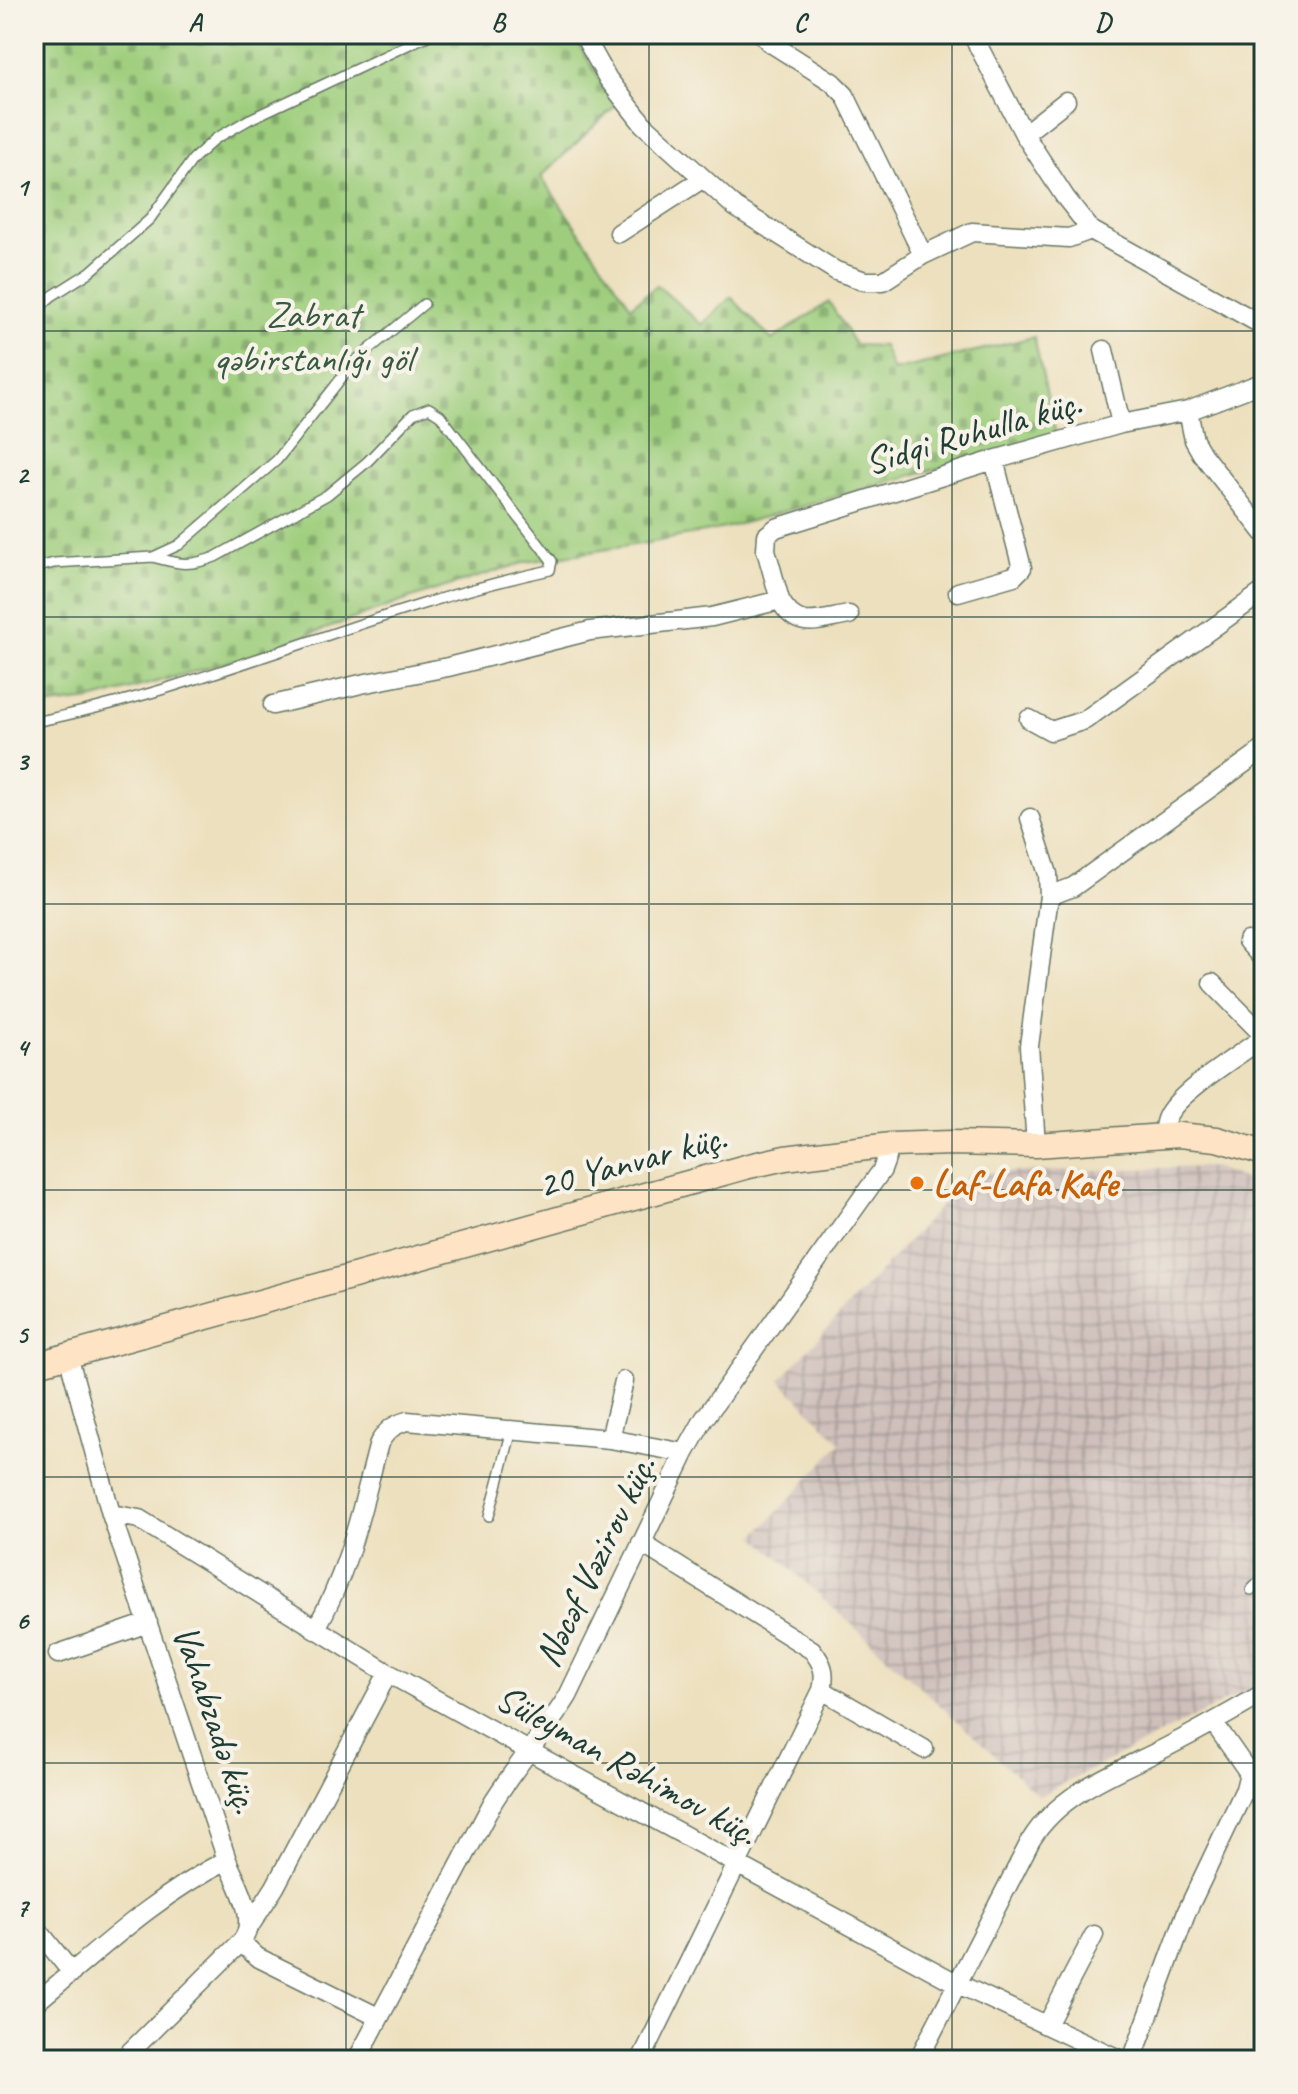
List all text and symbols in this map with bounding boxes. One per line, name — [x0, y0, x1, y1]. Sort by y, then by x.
text: A — [188, 6, 203, 39]
text: B — [491, 6, 507, 39]
text: C — [794, 6, 810, 39]
text: D — [1095, 6, 1113, 39]
text: 1 — [16, 171, 31, 204]
park label: Zabrat qəbirstanlığı göl — [214, 291, 419, 382]
street label: Sidqi Ruhulla küç. — [859, 379, 1087, 485]
text: 2 — [16, 458, 30, 491]
text: 3 — [16, 745, 30, 778]
text: 4 — [16, 1031, 31, 1064]
street label: 20 Yanvar küç. — [533, 1113, 732, 1209]
place label: Laf-Lafa Kafe — [933, 1160, 1121, 1207]
marker: Laf-Lafa Kafe — [908, 1174, 926, 1192]
text: 5 — [16, 1318, 30, 1351]
street label: Nəcəf Vəzirov küç. — [524, 1447, 667, 1674]
text: 6 — [16, 1604, 30, 1637]
street label: Vahabzadə küç. — [162, 1619, 270, 1820]
street label: Süleyman Rəhimov küç. — [488, 1674, 766, 1857]
text: 7 — [16, 1891, 30, 1924]

